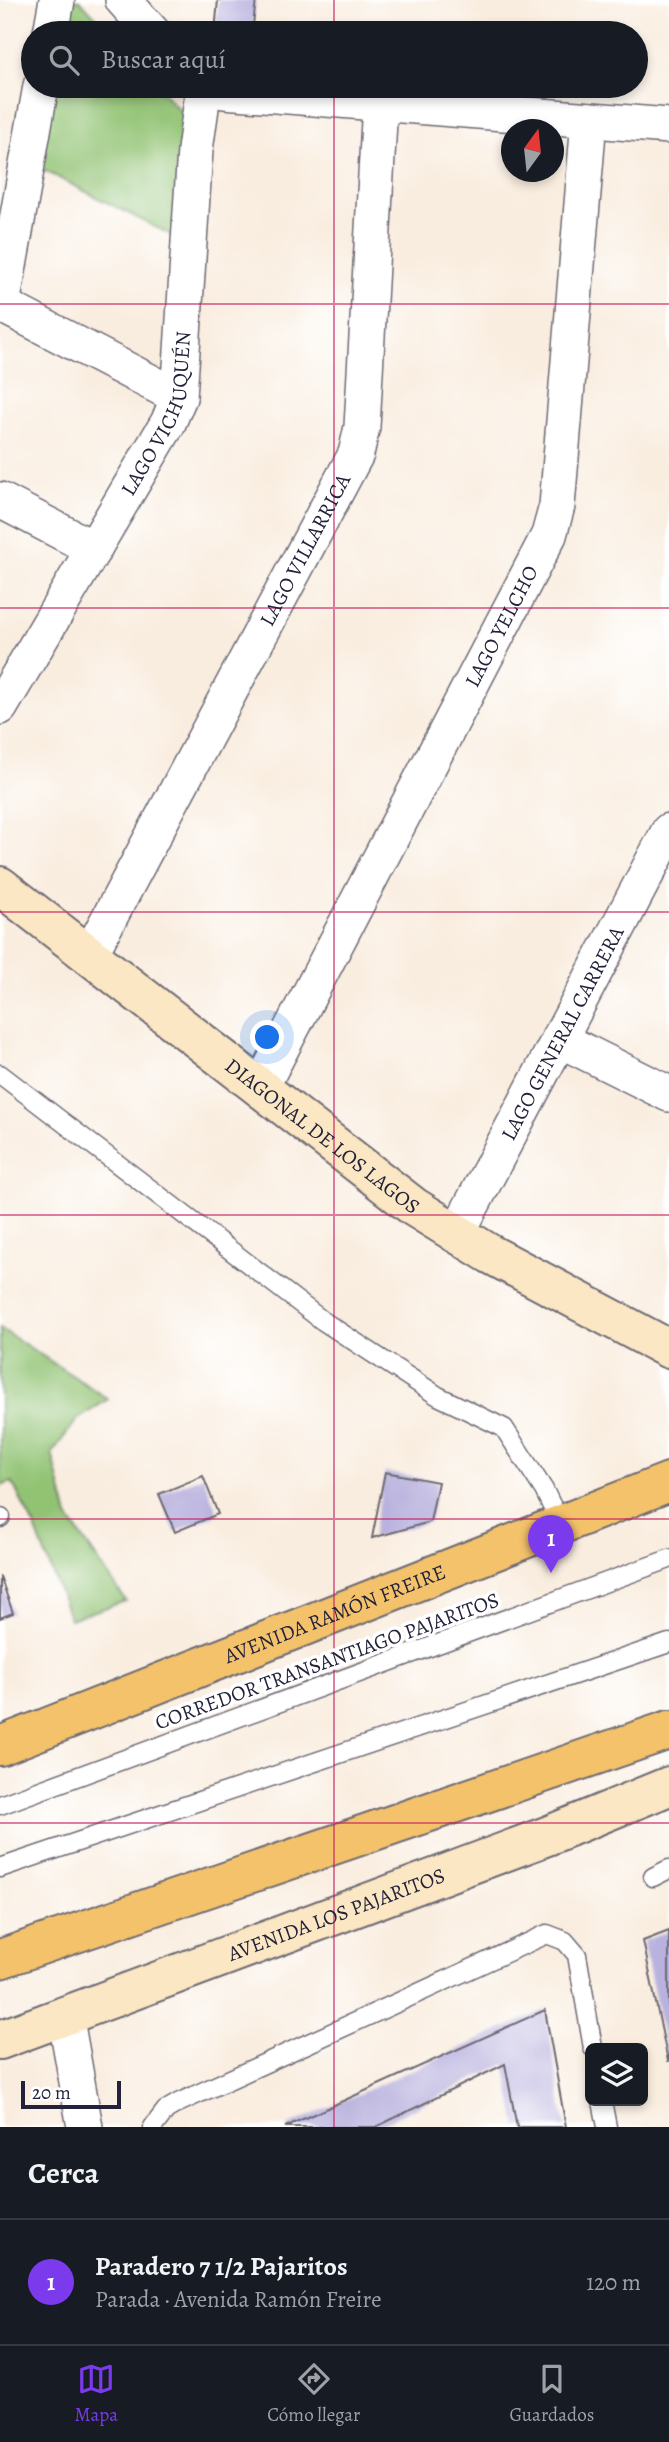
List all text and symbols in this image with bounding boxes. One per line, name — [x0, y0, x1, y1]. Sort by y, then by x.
search box — [21, 21, 648, 98]
icon: search — [45, 41, 83, 79]
text: Buscar aquí — [101, 42, 226, 77]
north arrow — [501, 119, 564, 182]
street label: LAGO VICHUQUÉN — [114, 330, 197, 501]
street label: LAGO VILLARRICA — [253, 468, 357, 631]
street label: LAGO YELCHO — [458, 560, 545, 692]
street label: LAGO GENERAL CARRERA — [494, 921, 631, 1145]
your location — [250, 1020, 284, 1054]
street label: DIAGONAL DE LOS LAGOS — [219, 1052, 426, 1220]
pin: 1 — [528, 1515, 574, 1573]
street label: AVENIDA RAMÓN FREIRE — [219, 1558, 450, 1671]
street label: CORREDOR TRANSANTIAGO PAJARITOS — [151, 1586, 503, 1736]
street label: AVENIDA LOS PAJARITOS — [223, 1861, 449, 1968]
map controls — [585, 2043, 648, 2106]
button: layers — [585, 2043, 648, 2106]
scale bar — [21, 2078, 121, 2110]
text: 20 m — [32, 2080, 71, 2106]
text: Cerca — [28, 2153, 99, 2193]
text: Paradero 7 1/2 Pajaritos — [95, 2249, 348, 2284]
text: 1 — [47, 2267, 55, 2298]
text: 120 m — [586, 2267, 641, 2298]
text: Parada · Avenida Ramón Freire — [95, 2284, 381, 2315]
tab: Mapa — [75, 2360, 118, 2428]
tab: Cómo llegar — [267, 2360, 360, 2428]
tab: Guardados — [510, 2360, 594, 2428]

